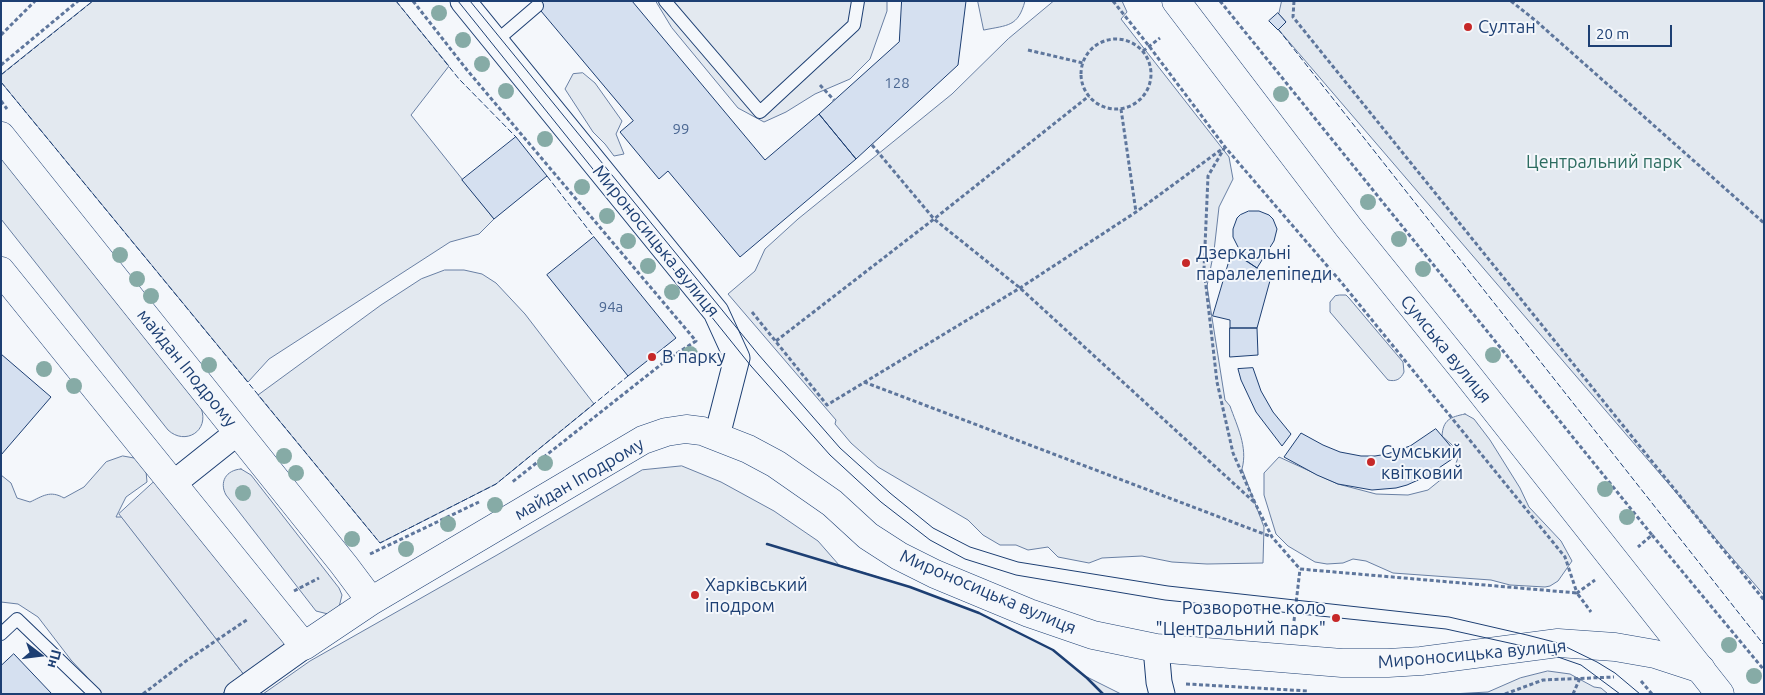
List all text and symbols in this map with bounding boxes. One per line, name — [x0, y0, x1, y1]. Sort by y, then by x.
scale bar — [1590, 15, 1674, 47]
place label: Султан — [1478, 16, 1536, 38]
marker: Султан — [1462, 21, 1474, 33]
text: 20 m — [1596, 25, 1629, 42]
house number: 128 — [884, 74, 910, 92]
house number: 99 — [673, 120, 689, 138]
park label: Центральний парк — [1526, 151, 1682, 173]
street label: Мироносицька вулиця — [588, 161, 724, 321]
place label: Дзеркальні паралелепіпеди — [1196, 242, 1332, 284]
marker: Дзеркальні паралелепіпеди — [1180, 257, 1192, 269]
street label: Сумська вулиця — [1396, 291, 1496, 407]
house number: 94а — [599, 298, 623, 316]
street label: майдан Іподрому — [133, 304, 241, 432]
place label: В парку — [662, 346, 726, 368]
marker: В парку — [646, 351, 658, 363]
street label: майдан Іподрому — [510, 433, 648, 525]
place label: Сумський квітковий — [1381, 441, 1463, 484]
marker: Сумський квітковий — [1365, 456, 1377, 468]
street label: Мироносицька вулиця — [897, 545, 1079, 639]
place label: Харківський іподром — [705, 574, 808, 616]
marker: Харківський іподром — [689, 589, 701, 601]
place label: Розворотне коло "Центральний парк" — [1156, 597, 1326, 640]
marker: Розворотне коло "Центральний парк" — [1330, 612, 1342, 624]
north arrow — [15, 630, 65, 680]
street label: Мироносицька вулиця — [1377, 635, 1567, 673]
text: Пн — [44, 648, 65, 670]

